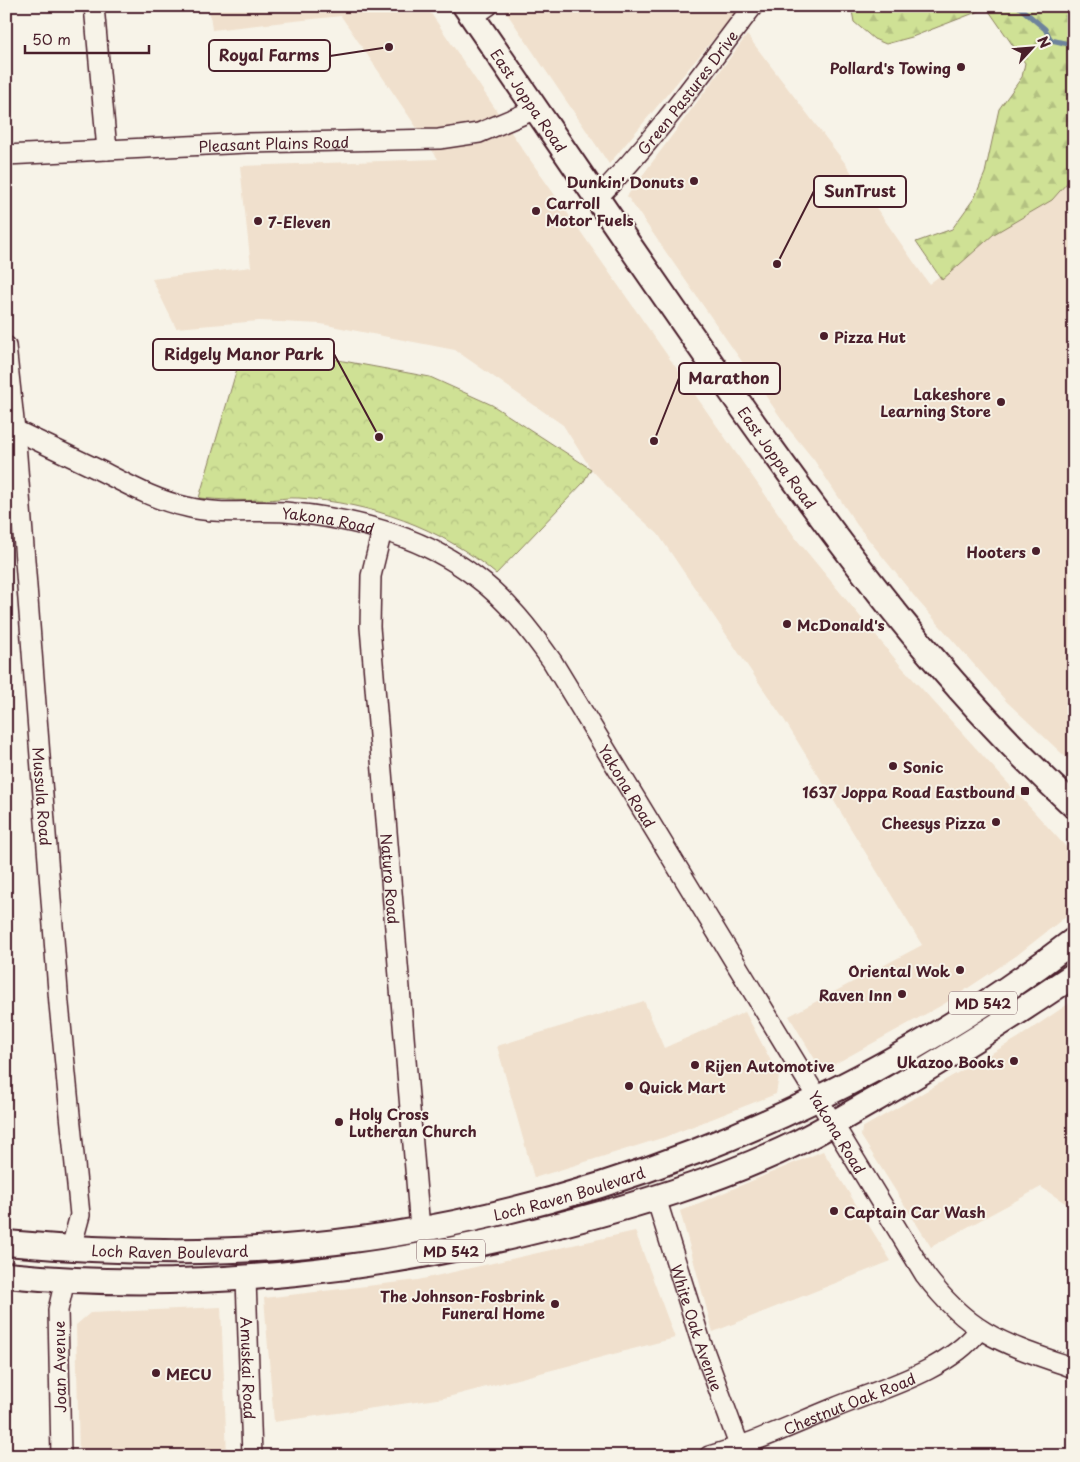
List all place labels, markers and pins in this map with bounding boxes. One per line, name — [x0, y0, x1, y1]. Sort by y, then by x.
callout: Royal Farms — [209, 40, 330, 71]
place label: Pollard's Towing — [830, 56, 951, 79]
marker: Pollard's Towing — [955, 61, 967, 73]
place label: Dunkin' Donuts — [567, 170, 684, 193]
marker: Dunkin' Donuts — [688, 175, 700, 187]
callout: SunTrust — [814, 176, 906, 207]
place label: Carroll Motor Fuels — [546, 191, 634, 231]
marker: Carroll Motor Fuels — [530, 205, 542, 217]
place label: 7-Eleven — [268, 210, 331, 233]
marker: 7-Eleven — [252, 215, 264, 227]
place label: Pizza Hut — [834, 325, 906, 348]
marker: Pizza Hut — [818, 330, 830, 342]
callout: Ridgely Manor Park — [153, 339, 334, 370]
callout: Marathon — [679, 363, 780, 394]
place label: Lakeshore Learning Store — [880, 382, 991, 422]
marker: Lakeshore Learning Store — [995, 396, 1007, 408]
place label: Hooters — [967, 540, 1026, 563]
marker: Hooters — [1030, 545, 1042, 557]
place label: McDonald's — [797, 613, 885, 636]
marker: McDonald's — [781, 618, 793, 630]
place label: Sonic — [903, 755, 944, 778]
marker: Sonic — [887, 760, 899, 772]
place label: 1637 Joppa Road Eastbound — [802, 780, 1015, 803]
marker: 1637 Joppa Road Eastbound — [1019, 785, 1031, 797]
place label: Cheesys Pizza — [882, 811, 986, 834]
marker: Cheesys Pizza — [990, 816, 1002, 828]
place label: Oriental Wok — [848, 959, 951, 982]
marker: Oriental Wok — [954, 964, 966, 976]
place label: Raven Inn — [819, 983, 892, 1006]
marker: Raven Inn — [896, 988, 908, 1000]
place label: Ukazoo Books — [897, 1050, 1004, 1073]
place label: Rijen Automotive — [705, 1054, 835, 1077]
marker: Ukazoo Books — [1008, 1055, 1020, 1067]
marker: Rijen Automotive — [689, 1059, 701, 1071]
place label: Quick Mart — [639, 1075, 726, 1098]
marker: Quick Mart — [623, 1080, 635, 1092]
place label: Holy Cross Lutheran Church — [349, 1102, 477, 1142]
marker: Holy Cross Lutheran Church — [333, 1116, 345, 1128]
place label: Captain Car Wash — [844, 1200, 986, 1223]
marker: Captain Car Wash — [828, 1205, 840, 1217]
place label: The Johnson-Fosbrink Funeral Home — [380, 1284, 545, 1324]
marker: The Johnson-Fosbrink Funeral Home — [549, 1298, 561, 1310]
place label: MECU — [166, 1362, 212, 1385]
marker: MECU — [150, 1367, 162, 1379]

